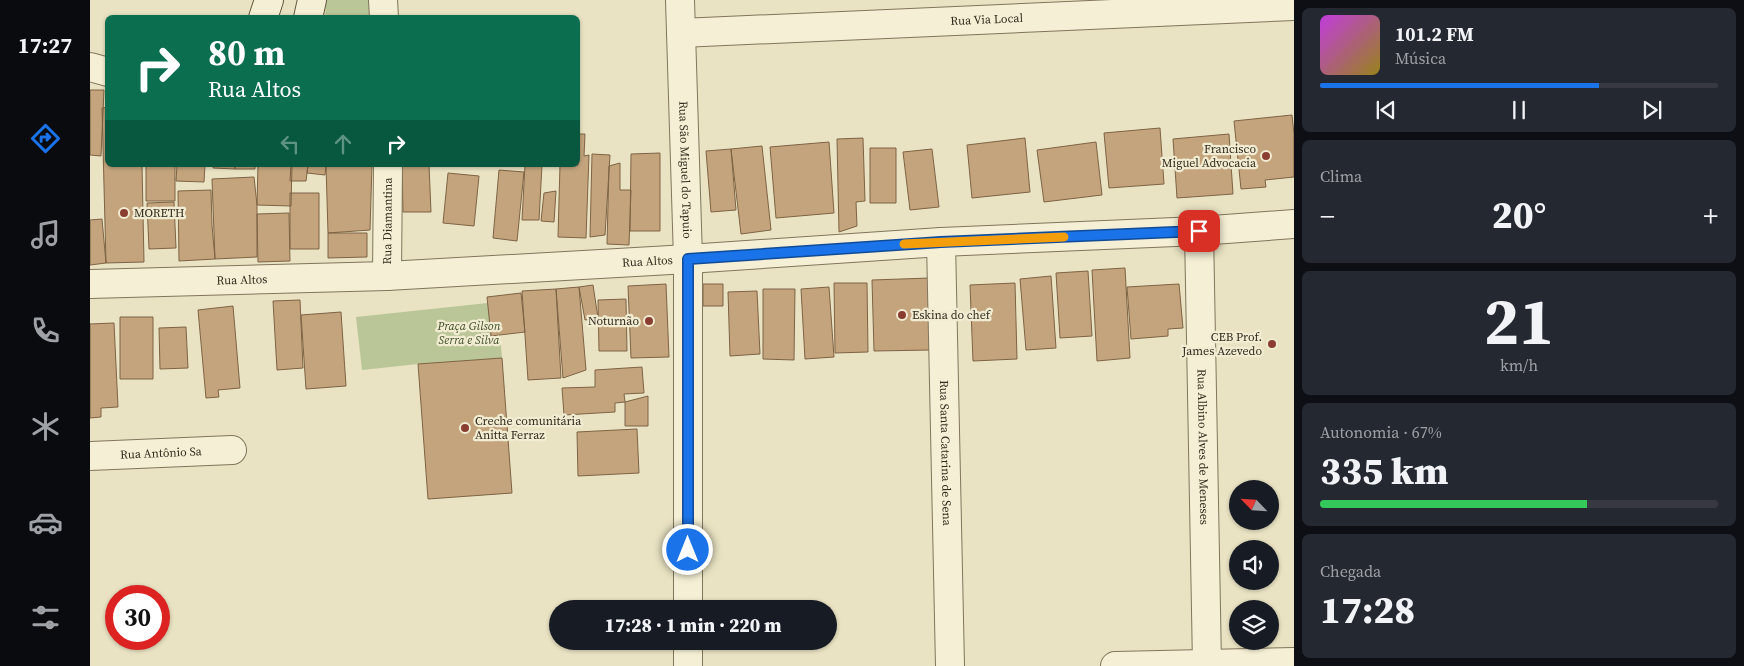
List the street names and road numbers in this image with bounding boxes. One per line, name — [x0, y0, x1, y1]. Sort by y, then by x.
street label: Rua Via Local — [950, 10, 1024, 29]
street label: Rua São Miguel do Tapuio — [675, 101, 695, 239]
street label: Rua Diamantina — [379, 177, 396, 264]
street label: Rua Altos — [622, 252, 673, 271]
street label: Rua Altos — [216, 271, 268, 289]
street label: Rua Albino Alves de Meneses — [1194, 369, 1212, 525]
street label: Rua Santa Catarina de Sena — [936, 380, 955, 527]
street label: Rua Antônio Sa — [120, 443, 203, 463]

